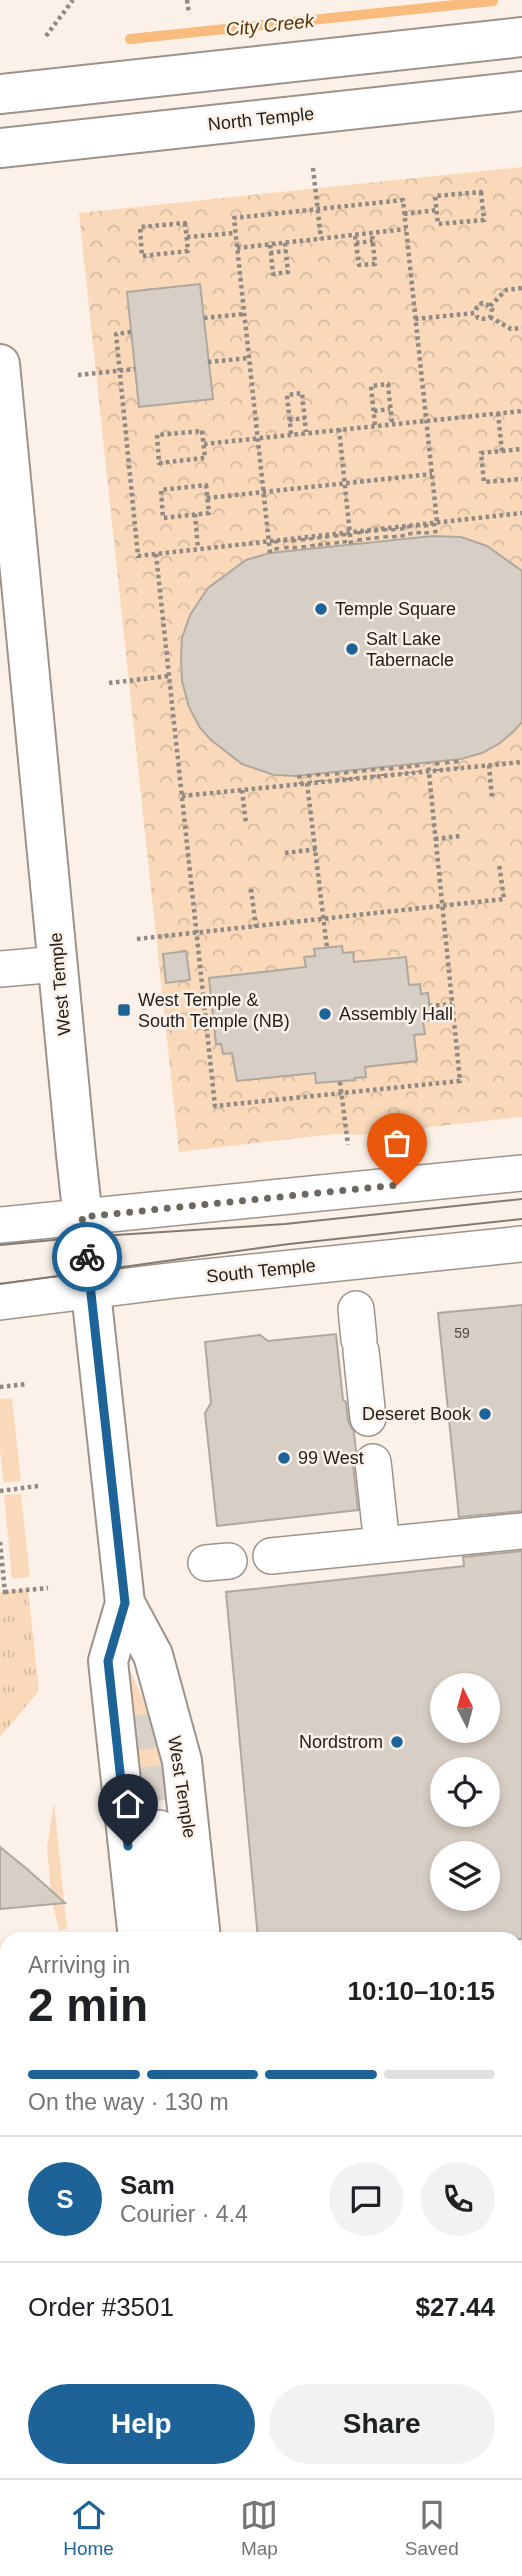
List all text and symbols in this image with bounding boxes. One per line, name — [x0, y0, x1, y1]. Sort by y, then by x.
water label: City Creek — [225, 10, 317, 40]
street label: North Temple — [207, 103, 315, 135]
place label: Temple Square — [335, 599, 456, 619]
marker: Temple Square — [313, 601, 329, 617]
place label: Salt Lake Tabernacle — [366, 629, 454, 670]
marker: Salt Lake Tabernacle — [344, 641, 360, 657]
street label: West Temple — [46, 932, 74, 1036]
place label: West Temple & South Temple (NB) — [138, 990, 290, 1031]
marker: West Temple & South Temple (NB) — [116, 1002, 132, 1018]
place label: Assembly Hall — [339, 1004, 453, 1024]
marker: Assembly Hall — [317, 1006, 333, 1022]
pin — [367, 1113, 427, 1185]
icon: bag — [378, 1124, 416, 1162]
courier — [52, 1222, 122, 1292]
icon: bike — [68, 1238, 106, 1276]
street label: South Temple — [205, 1255, 317, 1287]
house number: 59 — [454, 1325, 470, 1341]
place label: Deseret Book — [362, 1404, 472, 1424]
marker: Deseret Book — [477, 1406, 493, 1422]
place label: 99 West — [298, 1448, 364, 1468]
marker: 99 West — [276, 1450, 292, 1466]
north arrow — [430, 1673, 500, 1743]
map controls — [430, 1673, 500, 1911]
place label: Nordstrom — [299, 1732, 383, 1752]
street label: West Temple — [164, 1734, 200, 1840]
marker: Nordstrom — [389, 1734, 405, 1750]
button: locate — [430, 1757, 500, 1827]
pin — [98, 1774, 158, 1846]
icon: home — [109, 1785, 147, 1823]
button: layers — [430, 1841, 500, 1911]
text: Arriving in — [28, 1952, 130, 1978]
text: 10:10–10:15 — [348, 1976, 495, 2006]
text: 2 min — [28, 1979, 148, 2031]
text: On the way · 130 m — [28, 2089, 229, 2115]
button: chat — [329, 2162, 403, 2236]
button: phone — [421, 2162, 495, 2236]
text: Sam — [120, 2170, 175, 2200]
text: S — [56, 2184, 74, 2214]
text: Courier · 4.4 — [120, 2201, 248, 2227]
text: Order #3501 — [28, 2292, 174, 2322]
text: $27.44 — [415, 2292, 495, 2322]
button: Help — [28, 2384, 255, 2464]
button: Share — [269, 2384, 495, 2464]
tab: Home — [63, 2496, 114, 2560]
tab: Map — [240, 2496, 278, 2560]
tab: Saved — [405, 2496, 459, 2560]

